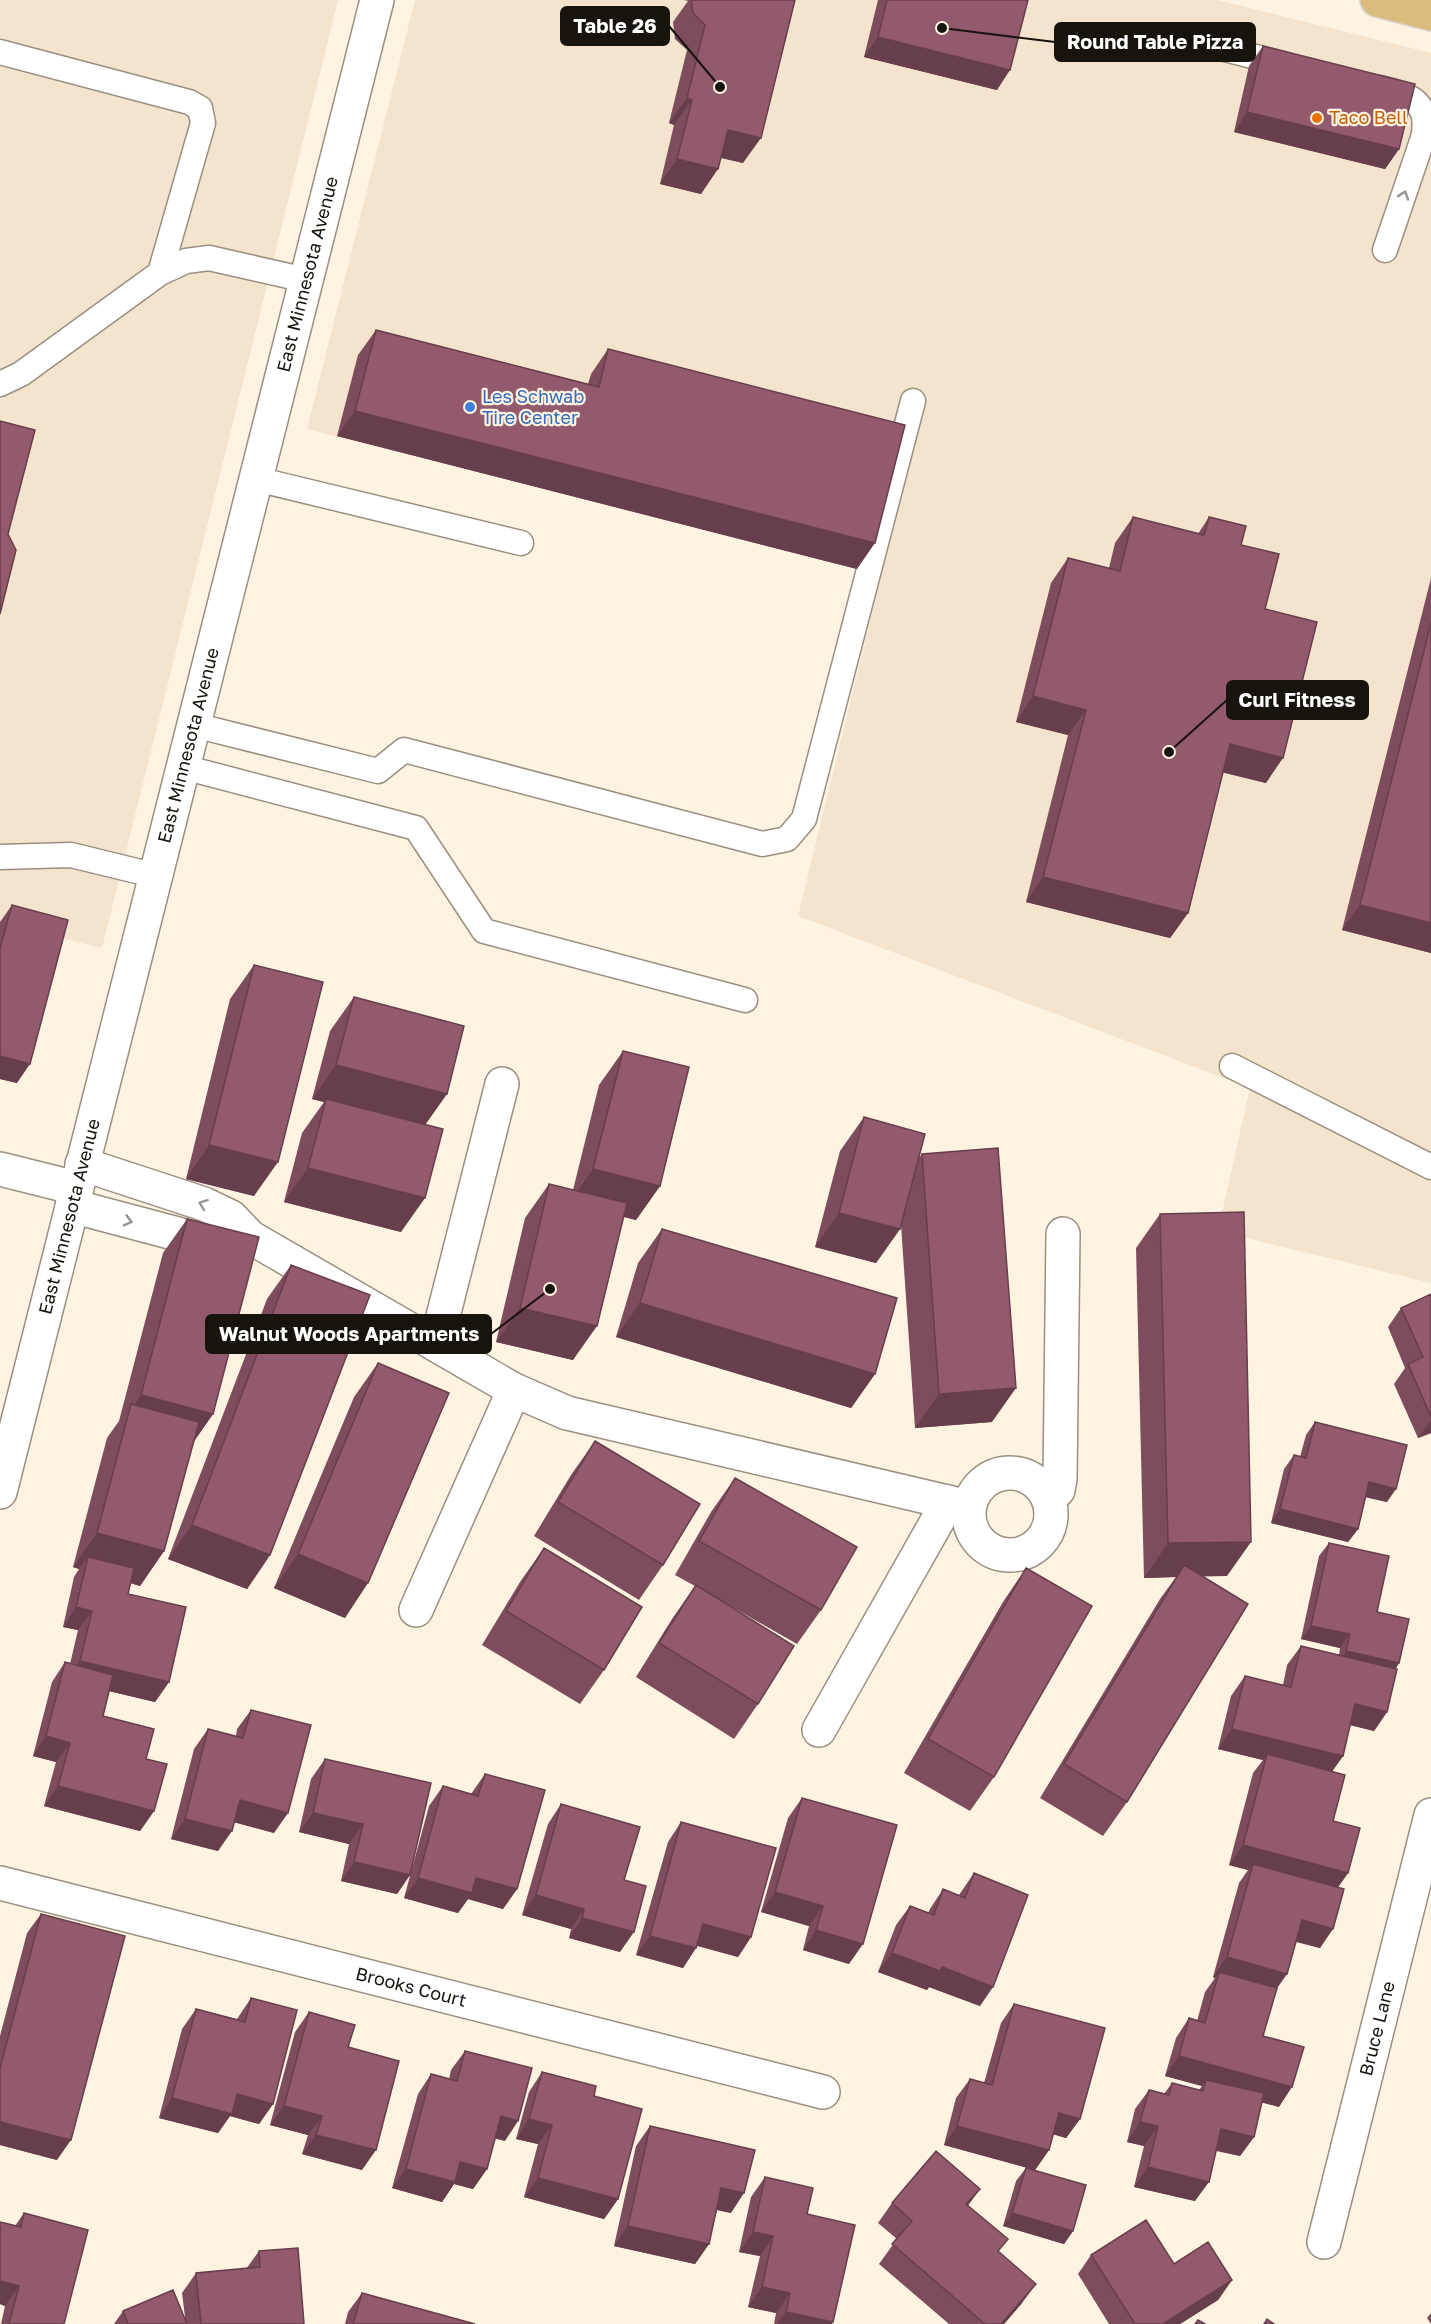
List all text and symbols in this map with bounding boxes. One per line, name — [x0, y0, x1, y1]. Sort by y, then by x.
callout: Table 26 — [561, 7, 669, 45]
text: Table 26 — [573, 13, 657, 37]
callout: Round Table Pizza — [1055, 23, 1255, 61]
text: Round Table Pizza — [1067, 29, 1243, 53]
place label: Taco Bell — [1329, 106, 1408, 128]
marker: Taco Bell — [1310, 111, 1324, 125]
street label: East Minnesota Avenue — [271, 174, 342, 374]
one-way arrow — [1396, 190, 1409, 201]
place label: Les Schwab Tire Center — [482, 385, 584, 428]
marker: Les Schwab Tire Center — [463, 400, 477, 414]
street label: East Minnesota Avenue — [152, 645, 223, 845]
callout: Curl Fitness — [1227, 681, 1368, 719]
text: Curl Fitness — [1238, 687, 1356, 711]
street label: East Minnesota Avenue — [33, 1116, 104, 1317]
one-way arrow — [198, 1199, 209, 1211]
one-way arrow — [122, 1214, 133, 1226]
callout: Walnut Woods Apartments — [206, 1315, 491, 1353]
text: Walnut Woods Apartments — [219, 1321, 479, 1345]
street label: Brooks Court — [354, 1962, 469, 2011]
street label: Bruce Lane — [1354, 1979, 1399, 2078]

